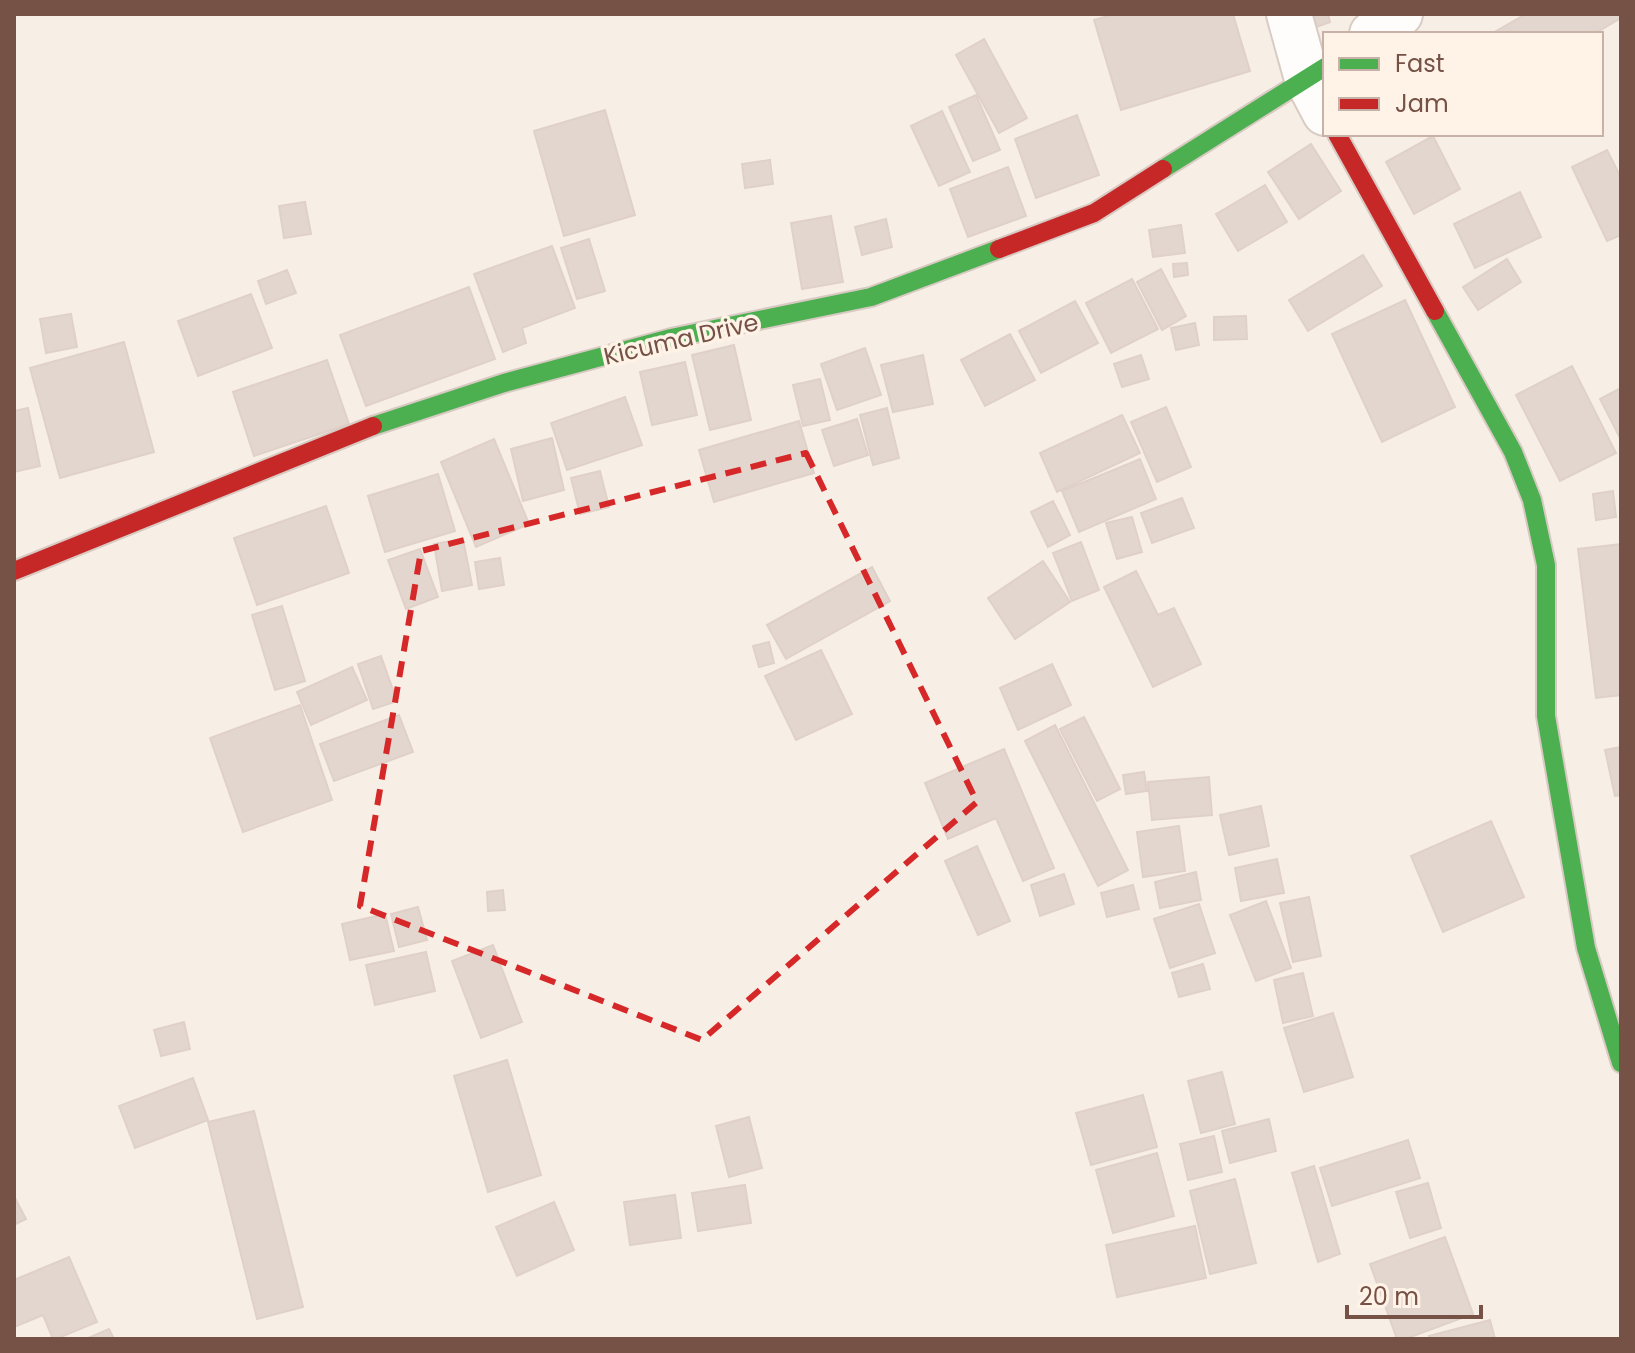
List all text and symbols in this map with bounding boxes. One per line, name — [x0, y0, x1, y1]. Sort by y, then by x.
legend — [1323, 32, 1603, 136]
text: Fast — [1395, 47, 1445, 80]
text: Jam — [1395, 87, 1449, 120]
street label: Kicuma Drive — [600, 305, 762, 373]
scale bar — [1347, 1269, 1481, 1319]
text: 20 m — [1359, 1280, 1419, 1313]

